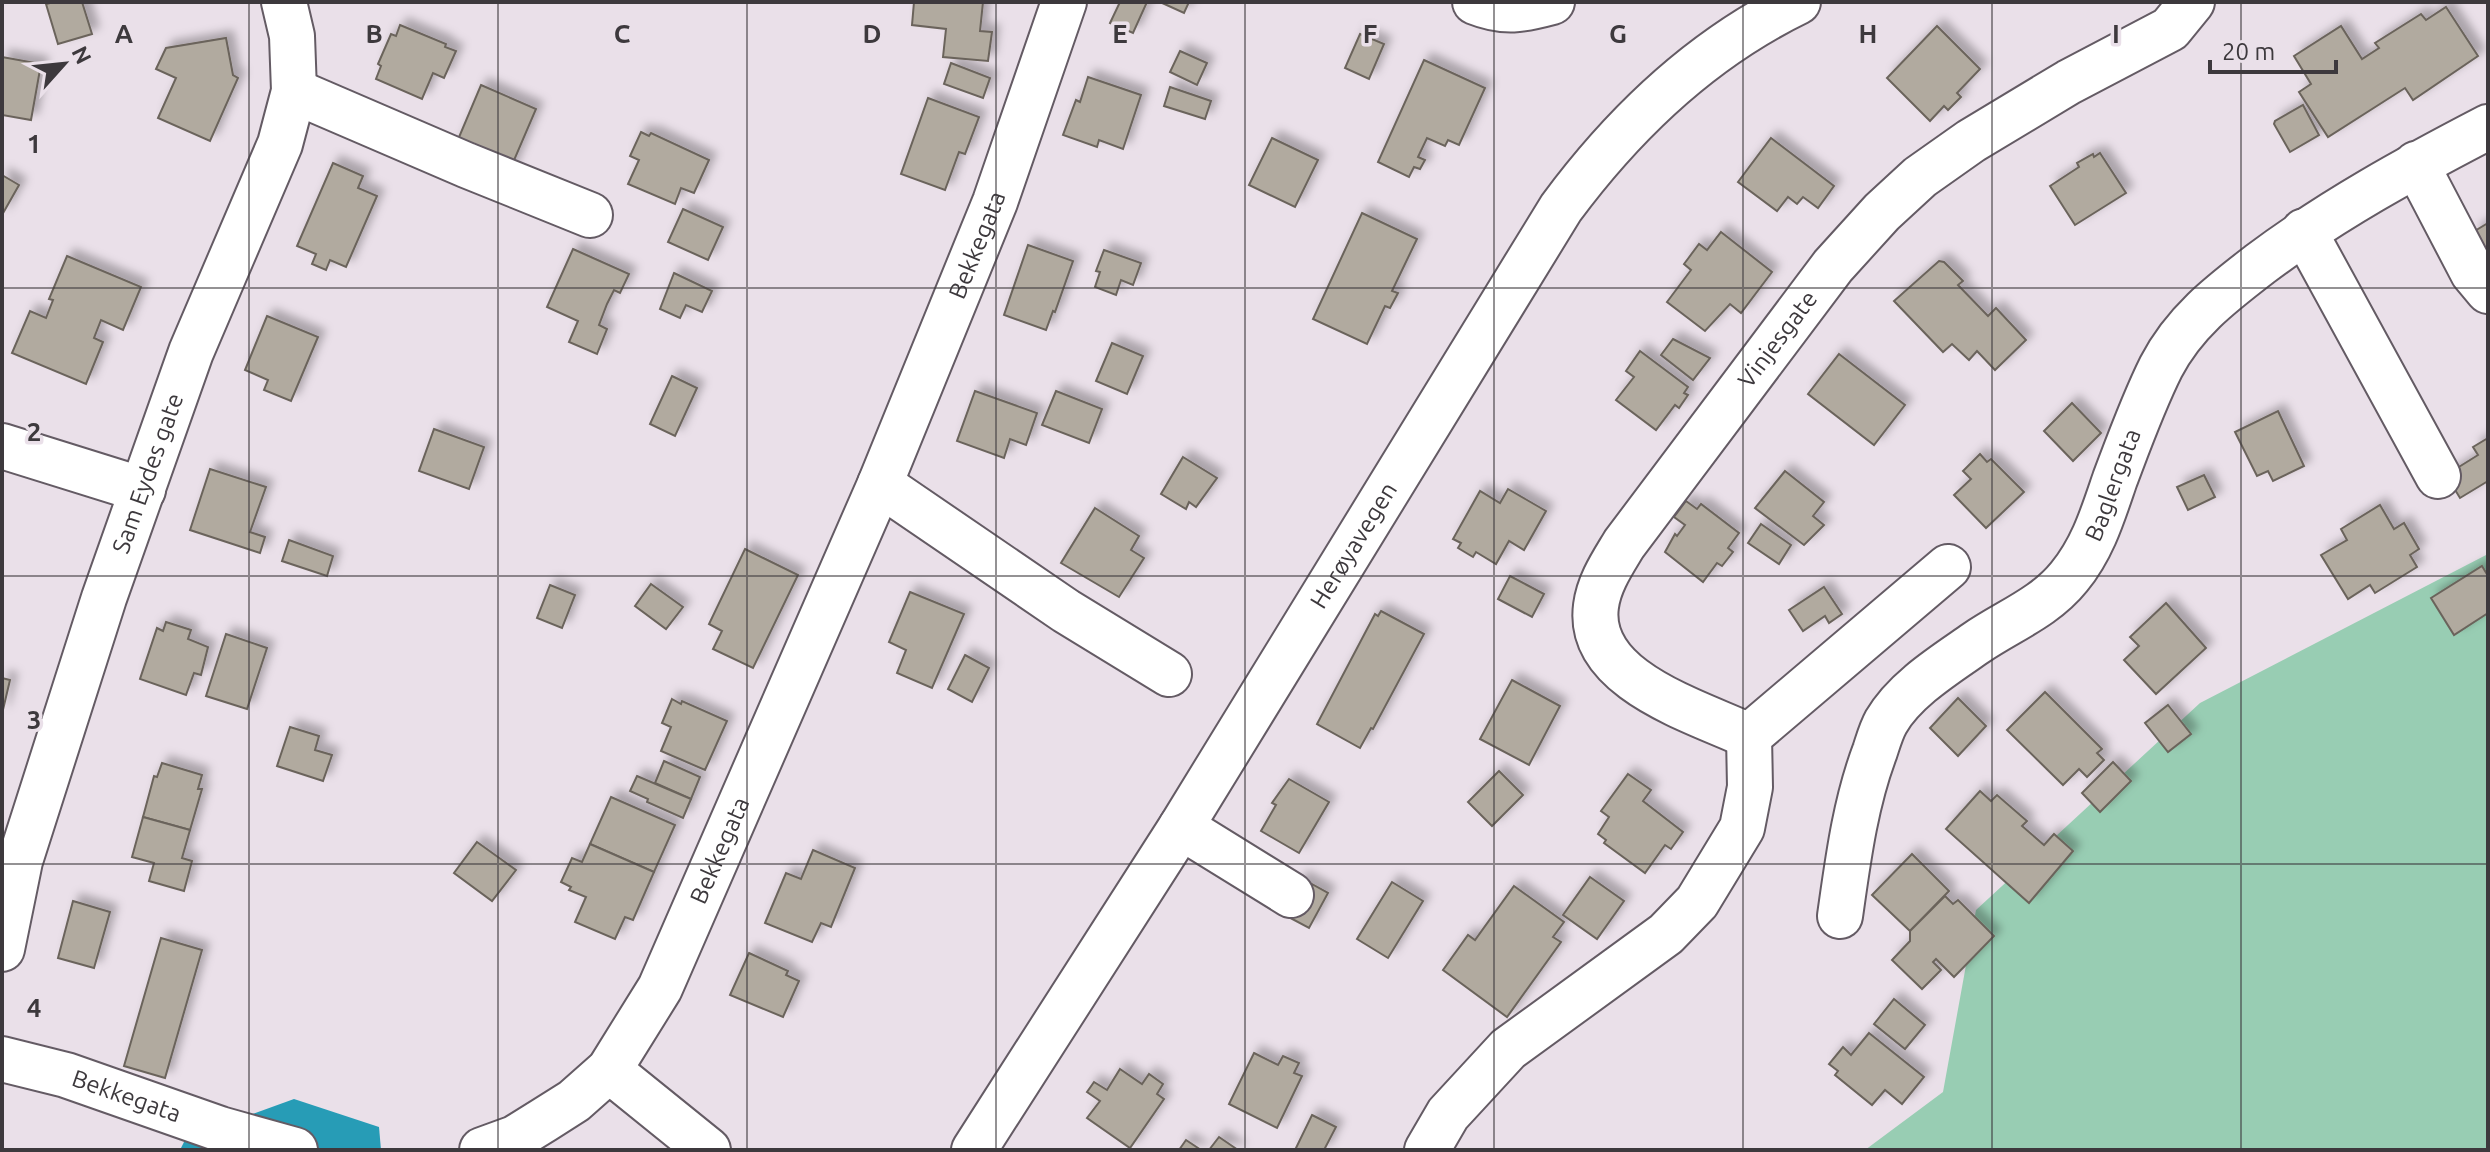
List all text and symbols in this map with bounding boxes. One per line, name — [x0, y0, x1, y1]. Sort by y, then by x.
text: A — [115, 19, 134, 48]
text: B — [365, 19, 383, 48]
text: C — [614, 19, 631, 48]
text: D — [863, 19, 881, 48]
text: E — [1112, 19, 1128, 48]
text: F — [1363, 19, 1377, 48]
text: G — [1609, 19, 1627, 48]
text: H — [1859, 19, 1877, 48]
text: I — [2112, 19, 2120, 48]
north arrow — [24, 24, 104, 104]
scale bar — [2210, 24, 2336, 74]
text: 20 m — [2222, 38, 2275, 65]
text: N — [67, 42, 97, 68]
text: 1 — [27, 129, 41, 158]
street label: Bekkegata — [943, 188, 1011, 303]
street label: Vinjesgate — [1732, 285, 1822, 393]
street label: Sam Eydes gate — [107, 390, 188, 557]
text: 2 — [27, 417, 41, 446]
street label: Baglergata — [2079, 425, 2146, 545]
street label: Herøyavegen — [1305, 477, 1402, 613]
text: 3 — [27, 705, 41, 734]
street label: Bekkegata — [684, 793, 755, 908]
text: 4 — [27, 993, 41, 1022]
street label: Bekkegata — [69, 1064, 185, 1127]

